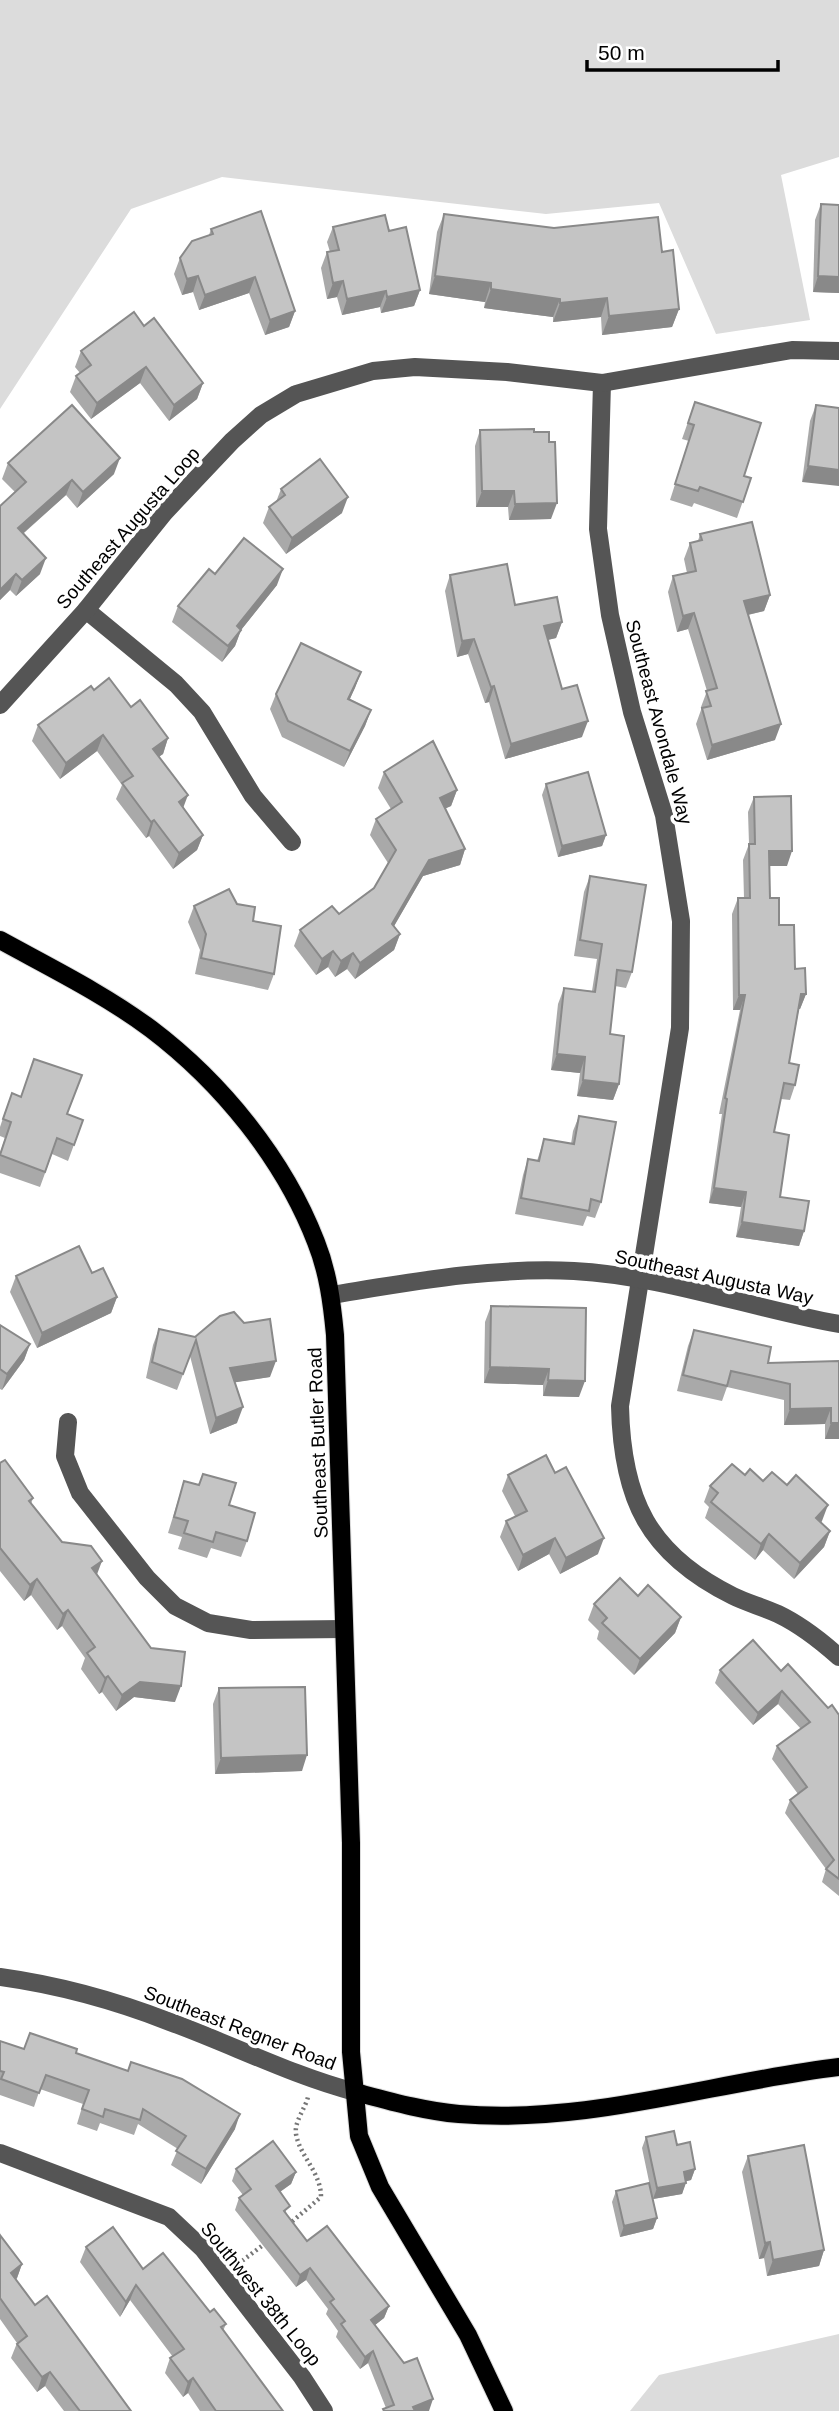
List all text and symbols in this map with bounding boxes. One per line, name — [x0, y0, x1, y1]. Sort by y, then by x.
scale bar — [587, 28, 778, 72]
text: 50 m — [598, 41, 645, 64]
street label: Southeast Augusta Loop — [52, 443, 204, 613]
street label: Southeast Avondale Way — [622, 617, 697, 827]
street label: Southeast Augusta Way — [613, 1246, 816, 1308]
street label: Southeast Butler Road — [304, 1347, 332, 1539]
street label: Southeast Regner Road — [141, 1982, 339, 2074]
street label: Southwest 38th Loop — [197, 2218, 325, 2370]

